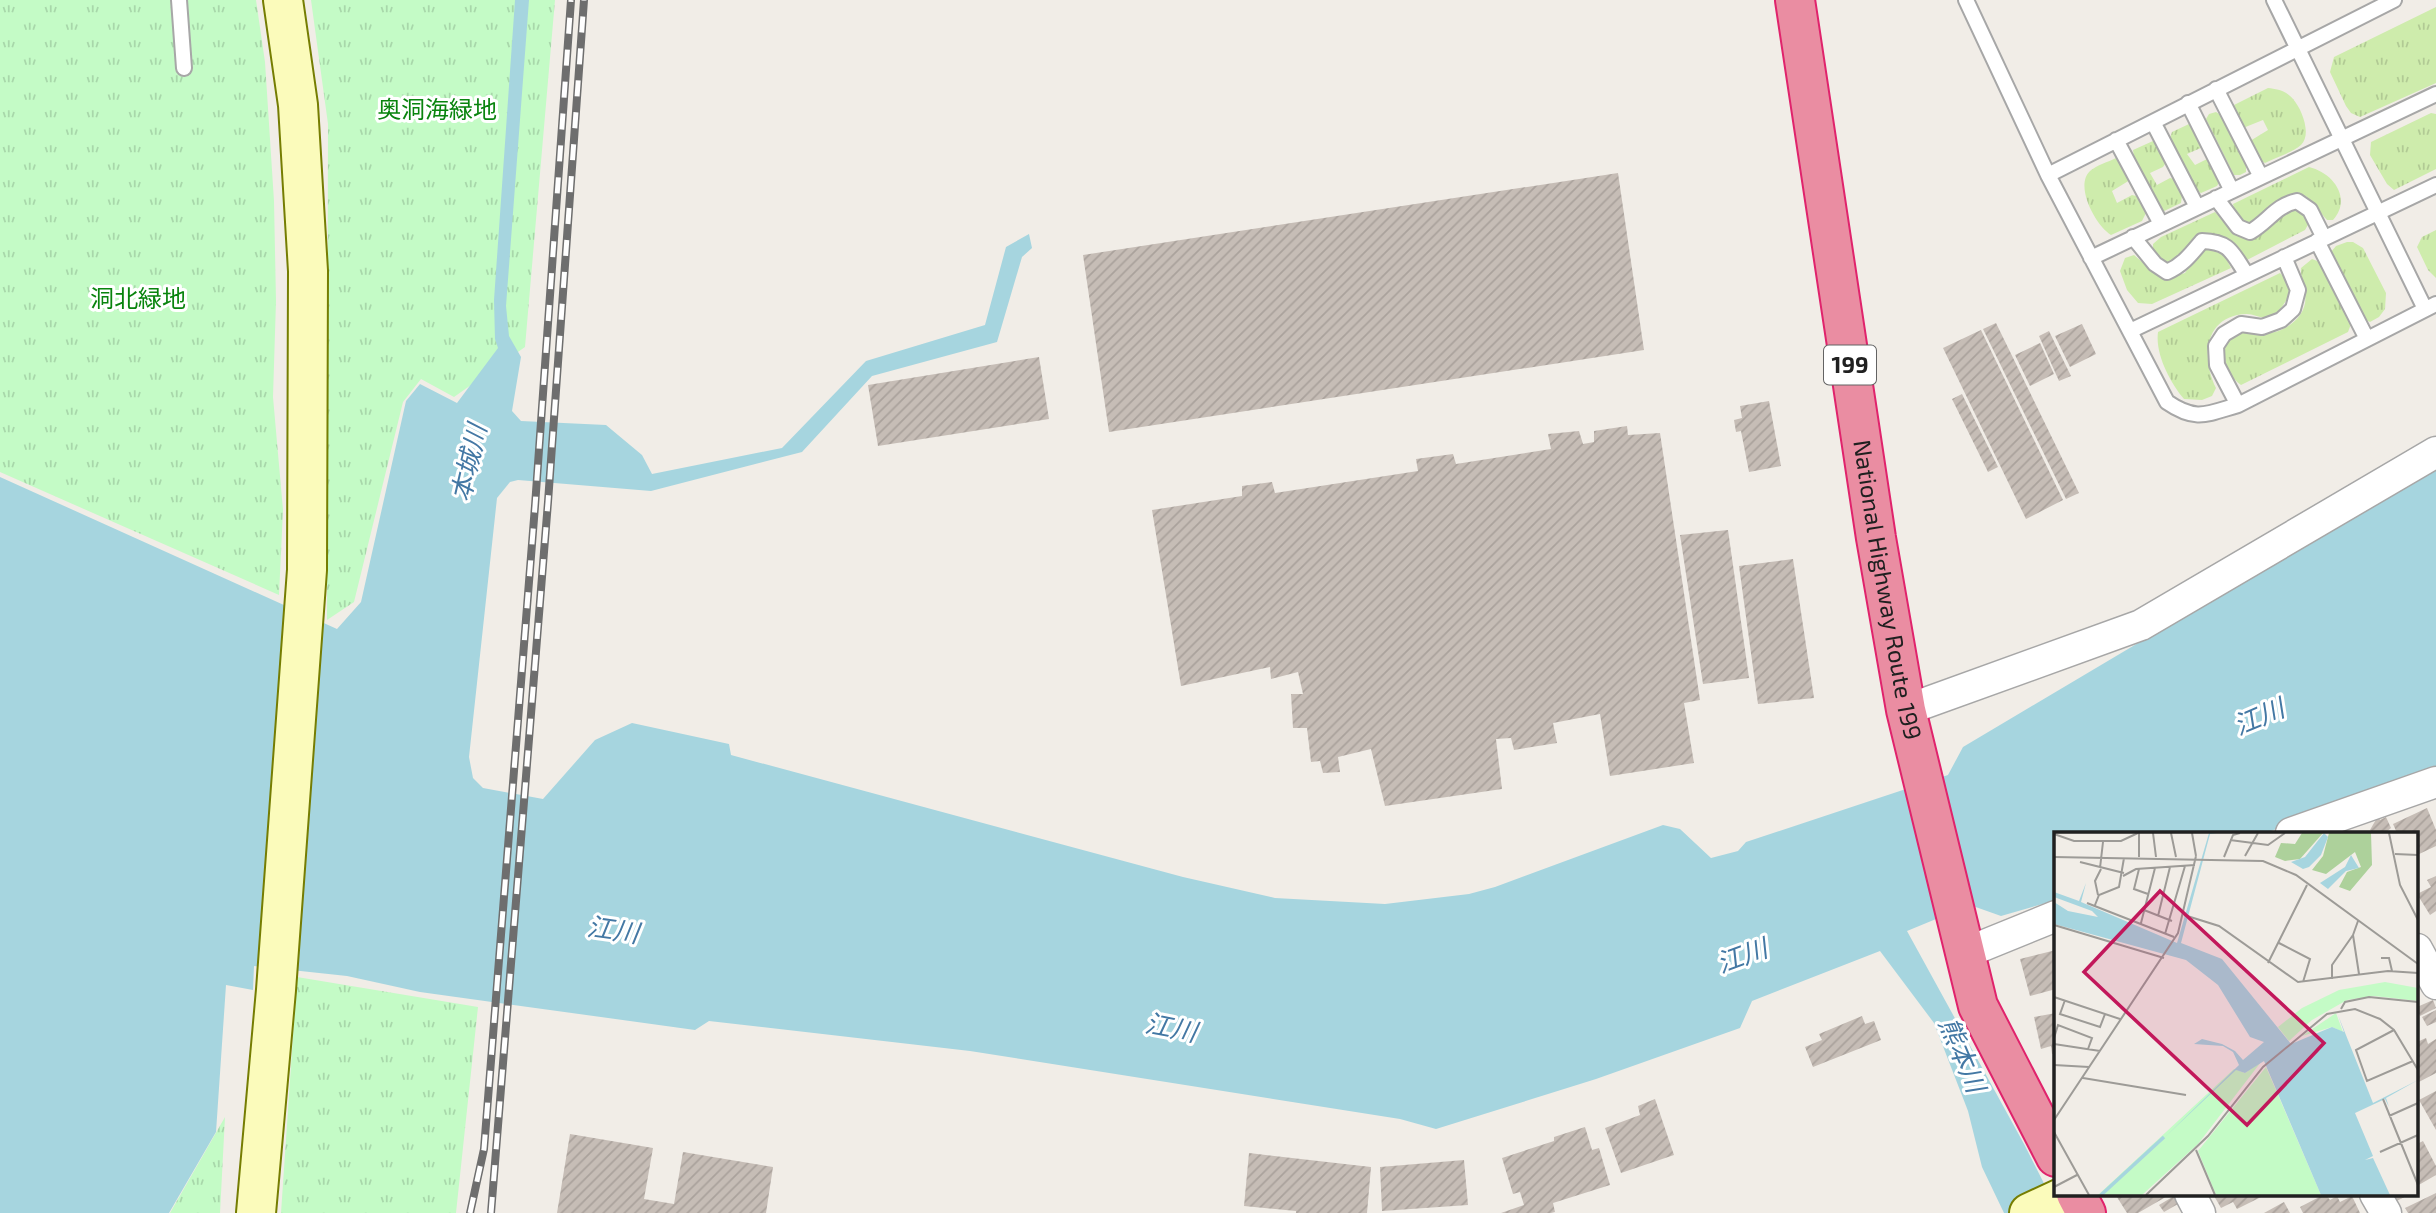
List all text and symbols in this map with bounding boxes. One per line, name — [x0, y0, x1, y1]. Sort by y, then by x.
park label: 奥洞海緑地 — [377, 94, 497, 123]
park label: 洞北緑地 — [90, 283, 186, 312]
road number: 199 — [1824, 346, 1876, 384]
water label: 本城川 — [444, 418, 492, 504]
street label: National Highway Route 199 — [1848, 438, 1929, 743]
water label: 江川 — [2228, 690, 2291, 740]
inset map — [2054, 832, 2418, 1196]
water label: 江川 — [585, 910, 644, 948]
water label: 江川 — [1712, 930, 1774, 978]
water label: 江川 — [1143, 1006, 1203, 1047]
water label: 熊本川 — [1934, 1012, 1994, 1099]

